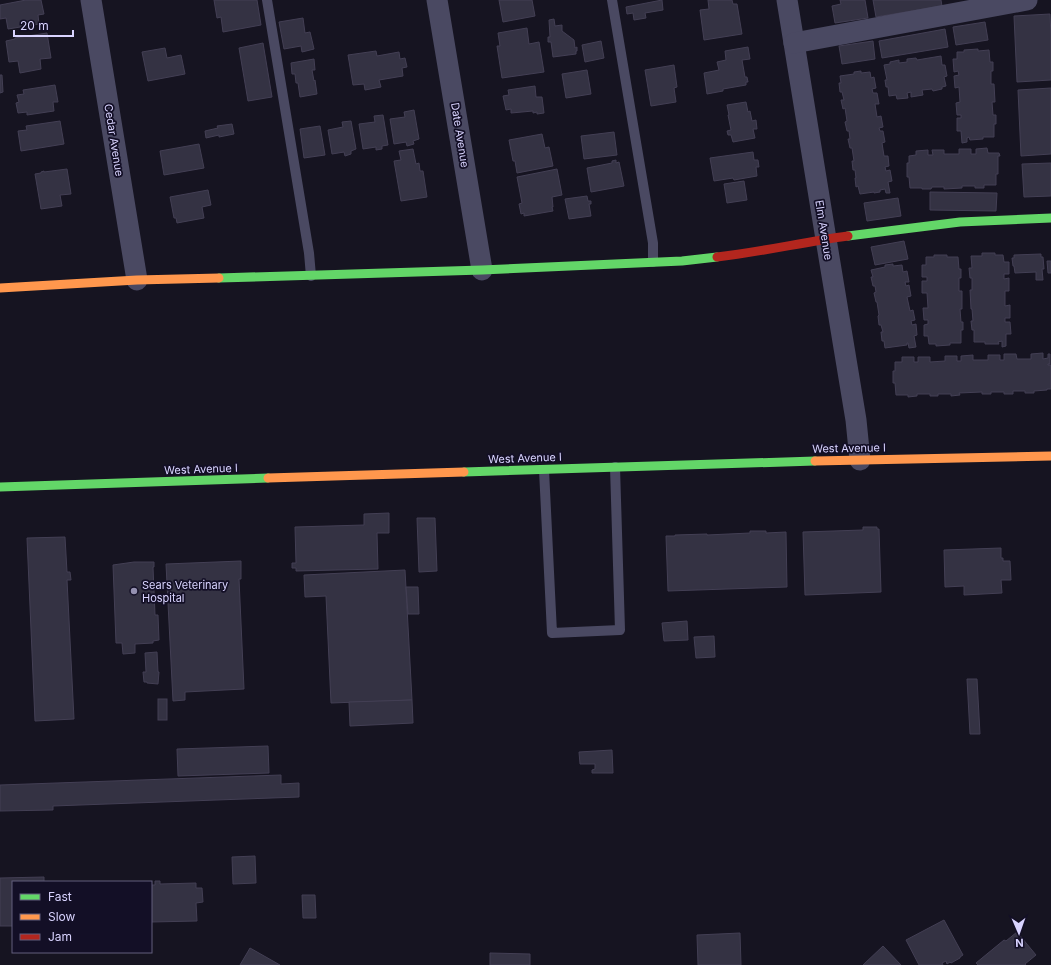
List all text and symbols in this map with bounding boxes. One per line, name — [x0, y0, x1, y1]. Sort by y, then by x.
scale bar — [14, 12, 73, 38]
text: 20 m — [20, 18, 49, 33]
street label: Date Avenue — [448, 101, 472, 169]
street label: Cedar Avenue — [101, 103, 127, 177]
street label: Elm Avenue — [812, 199, 836, 261]
street label: West Avenue I — [812, 440, 886, 456]
street label: West Avenue I — [488, 450, 562, 466]
street label: West Avenue I — [164, 461, 238, 477]
place label: Sears Veterinary Hospital — [142, 578, 228, 605]
marker: Sears Veterinary Hospital — [129, 586, 139, 596]
legend — [12, 881, 152, 953]
text: Fast — [48, 889, 72, 904]
text: Slow — [48, 909, 76, 924]
north arrow — [999, 913, 1039, 953]
text: Jam — [48, 929, 72, 944]
text: N — [1015, 936, 1024, 950]

